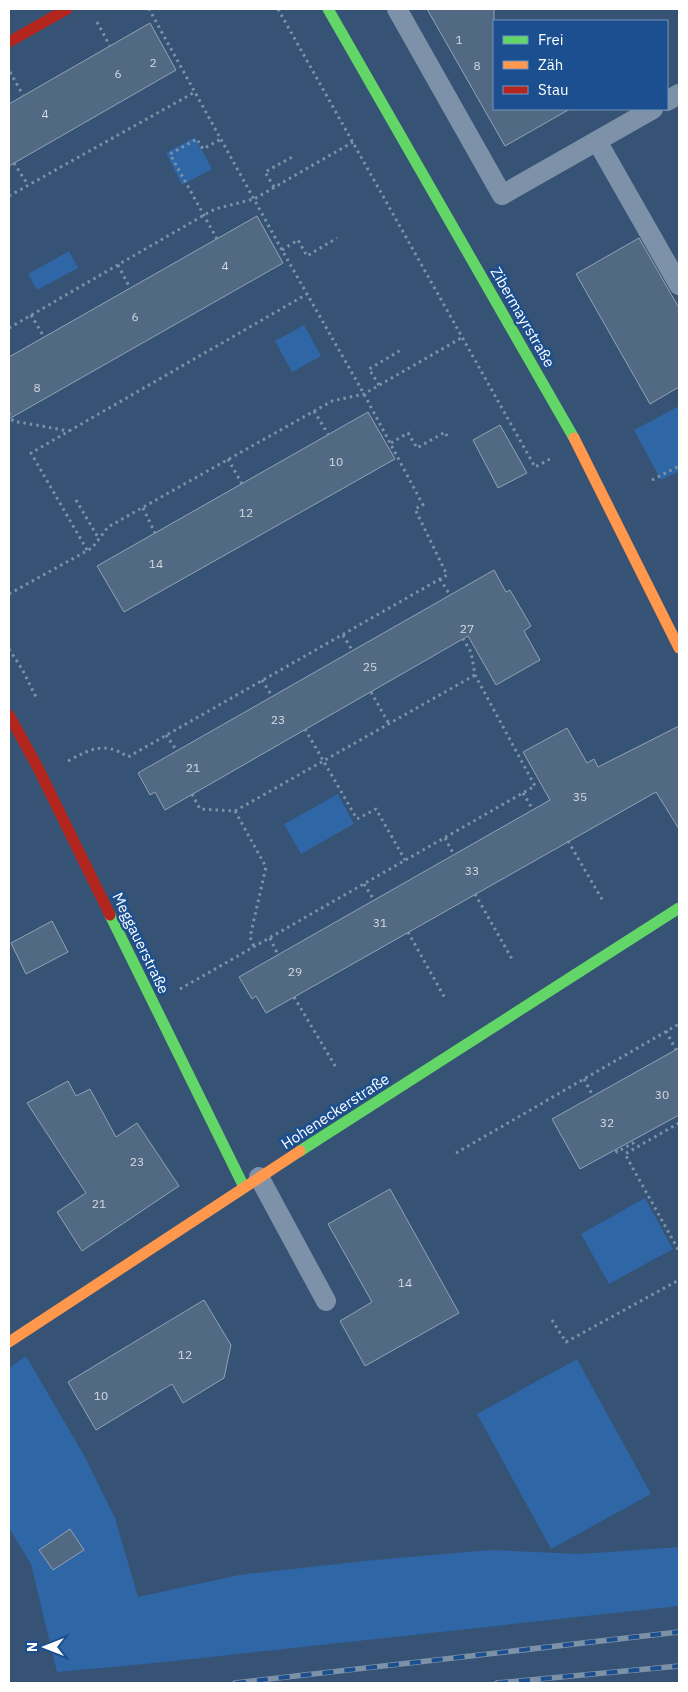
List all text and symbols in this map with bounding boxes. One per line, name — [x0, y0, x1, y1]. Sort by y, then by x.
legend — [493, 20, 668, 110]
text: Frei — [538, 30, 564, 49]
house number: 1 — [455, 32, 463, 47]
house number: 2 — [149, 55, 157, 70]
text: Zäh — [538, 55, 563, 74]
house number: 8 — [473, 58, 481, 73]
house number: 6 — [114, 66, 122, 81]
text: Stau — [538, 80, 569, 99]
house number: 4 — [41, 106, 49, 121]
house number: 4 — [221, 258, 229, 273]
street label: Zibermayrstraße — [487, 263, 559, 371]
house number: 6 — [131, 309, 139, 324]
house number: 8 — [33, 380, 41, 395]
house number: 10 — [329, 454, 343, 469]
house number: 12 — [239, 505, 253, 520]
house number: 14 — [149, 556, 163, 571]
house number: 27 — [460, 621, 474, 636]
house number: 25 — [363, 659, 377, 674]
house number: 23 — [271, 712, 285, 727]
house number: 21 — [186, 760, 200, 775]
house number: 35 — [573, 789, 587, 804]
house number: 33 — [465, 863, 479, 878]
street label: Meggauerstraße — [108, 889, 174, 997]
house number: 31 — [373, 915, 387, 930]
house number: 29 — [288, 964, 302, 979]
street label: Hoheneckerstraße — [277, 1069, 393, 1153]
house number: 30 — [655, 1087, 669, 1102]
house number: 32 — [600, 1115, 614, 1130]
house number: 23 — [130, 1154, 144, 1169]
house number: 21 — [92, 1196, 106, 1211]
house number: 14 — [398, 1275, 412, 1290]
house number: 12 — [178, 1347, 192, 1362]
house number: 10 — [94, 1388, 108, 1403]
north arrow — [20, 1622, 70, 1672]
text: N — [23, 1642, 41, 1652]

